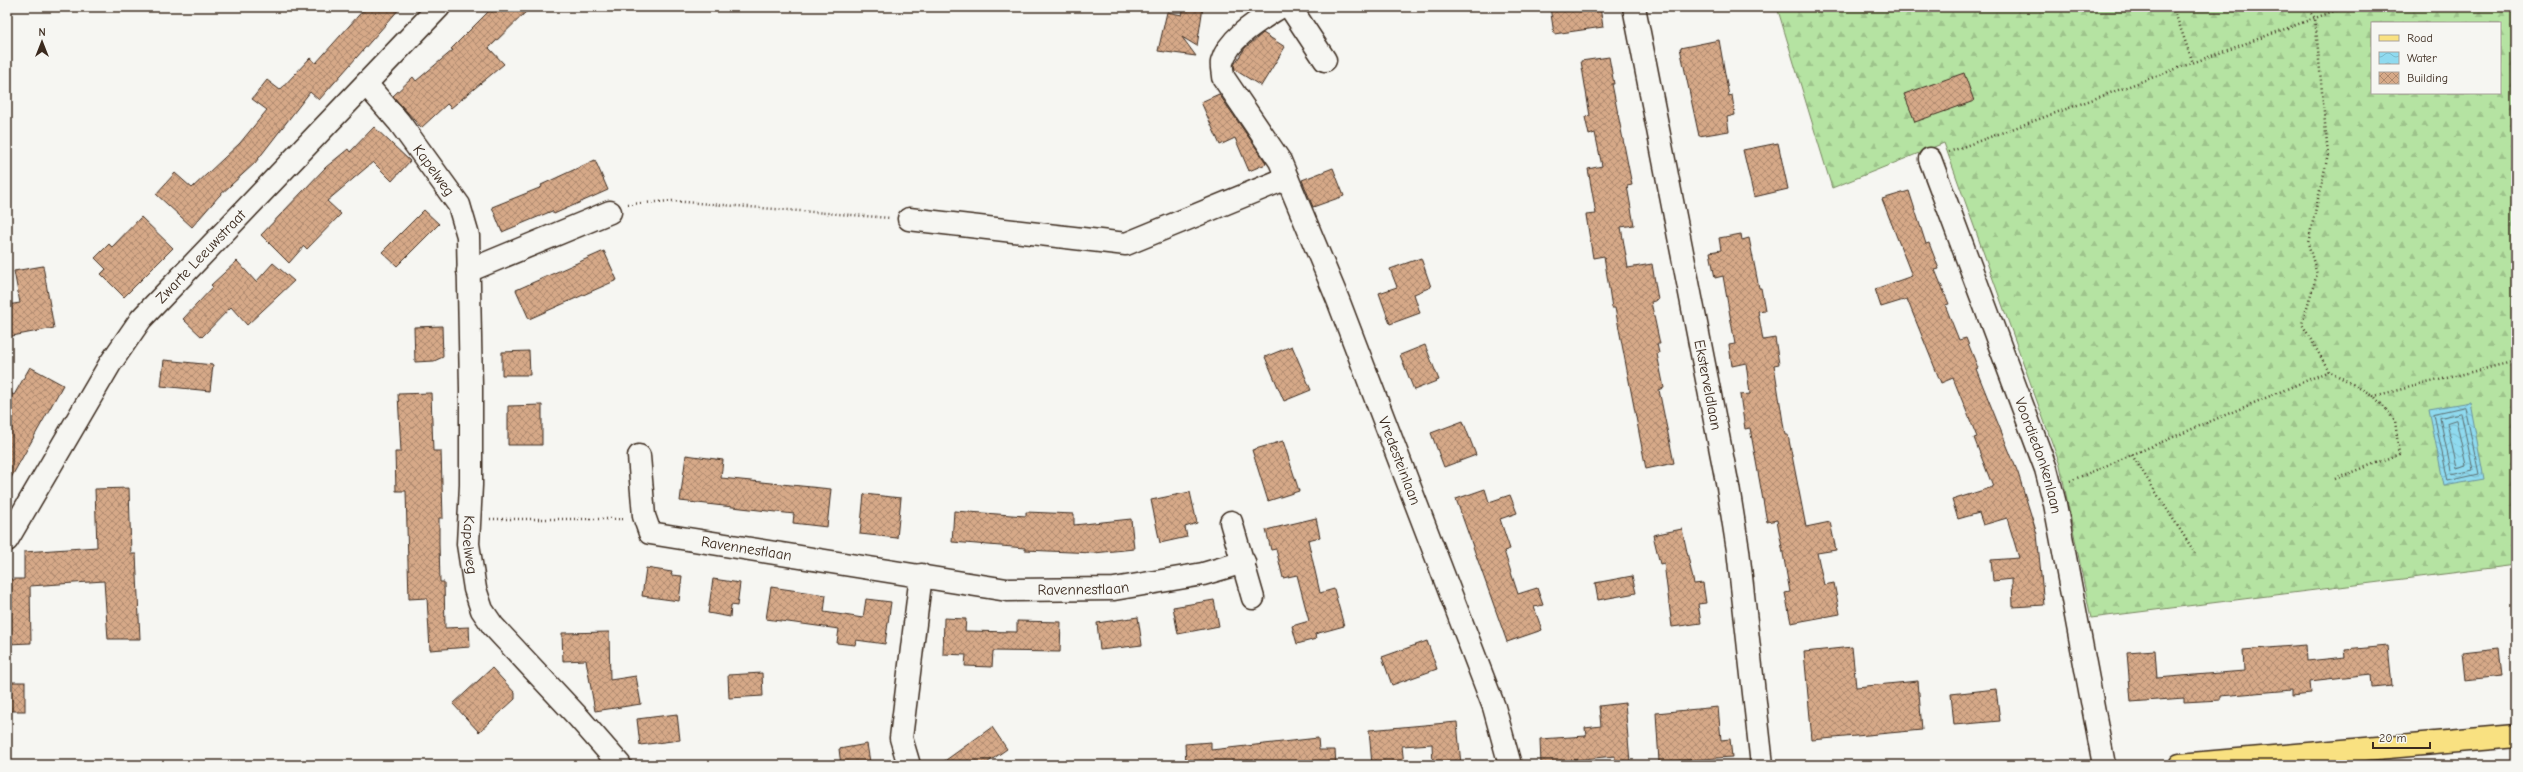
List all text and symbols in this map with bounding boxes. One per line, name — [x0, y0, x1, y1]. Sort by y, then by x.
north arrow — [22, 22, 62, 62]
legend — [2371, 22, 2501, 94]
text: N — [38, 26, 46, 39]
text: Road — [2407, 31, 2433, 45]
text: Water — [2407, 51, 2437, 65]
text: Building — [2407, 71, 2448, 85]
street label: Kapelweg — [409, 141, 459, 200]
street label: Zwarte Leeuwstraat — [152, 205, 250, 307]
street label: Eksterveldlaan — [1690, 338, 1726, 432]
street label: Voordiedonkenlaan — [2011, 395, 2066, 515]
street label: Vredesteinlaan — [1375, 414, 1425, 507]
street label: Kapelweg — [459, 515, 482, 575]
street label: Ravennestlaan — [700, 532, 793, 565]
street label: Ravennestlaan — [1037, 578, 1130, 599]
scale bar — [2373, 724, 2430, 750]
text: 20 m — [2379, 731, 2407, 745]

